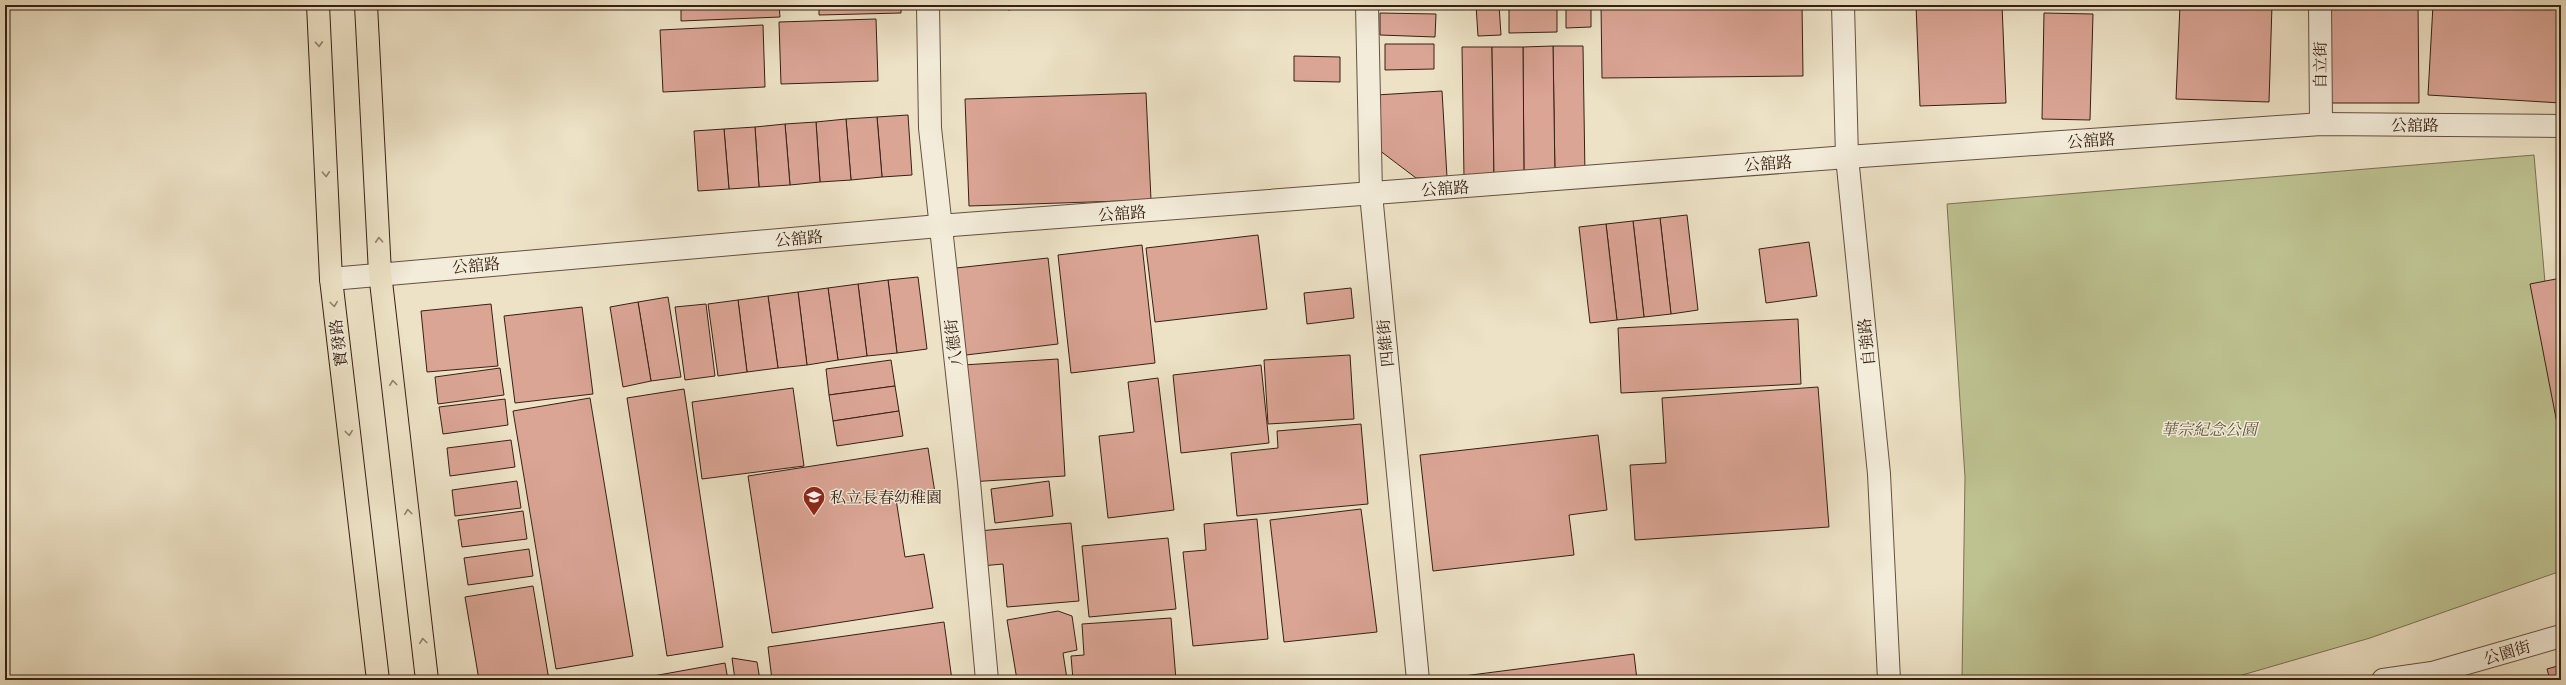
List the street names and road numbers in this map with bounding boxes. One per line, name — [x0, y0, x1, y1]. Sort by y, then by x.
street label: 自立街 — [2311, 41, 2333, 89]
street label: 公舘路 — [2391, 116, 2439, 138]
street label: 公舘路 — [2066, 129, 2116, 155]
street label: 公舘路 — [1743, 152, 1793, 178]
street label: 公舘路 — [1420, 177, 1470, 203]
street label: 公舘路 — [1097, 202, 1147, 228]
street label: 公舘路 — [774, 227, 824, 253]
street label: 公舘路 — [451, 254, 501, 280]
street label: 自強路 — [1855, 317, 1881, 367]
street label: 寶發路 — [326, 318, 354, 368]
street label: 八德街 — [941, 318, 969, 368]
street label: 四維街 — [1374, 318, 1400, 368]
street label: 公園街 — [2481, 637, 2534, 671]

